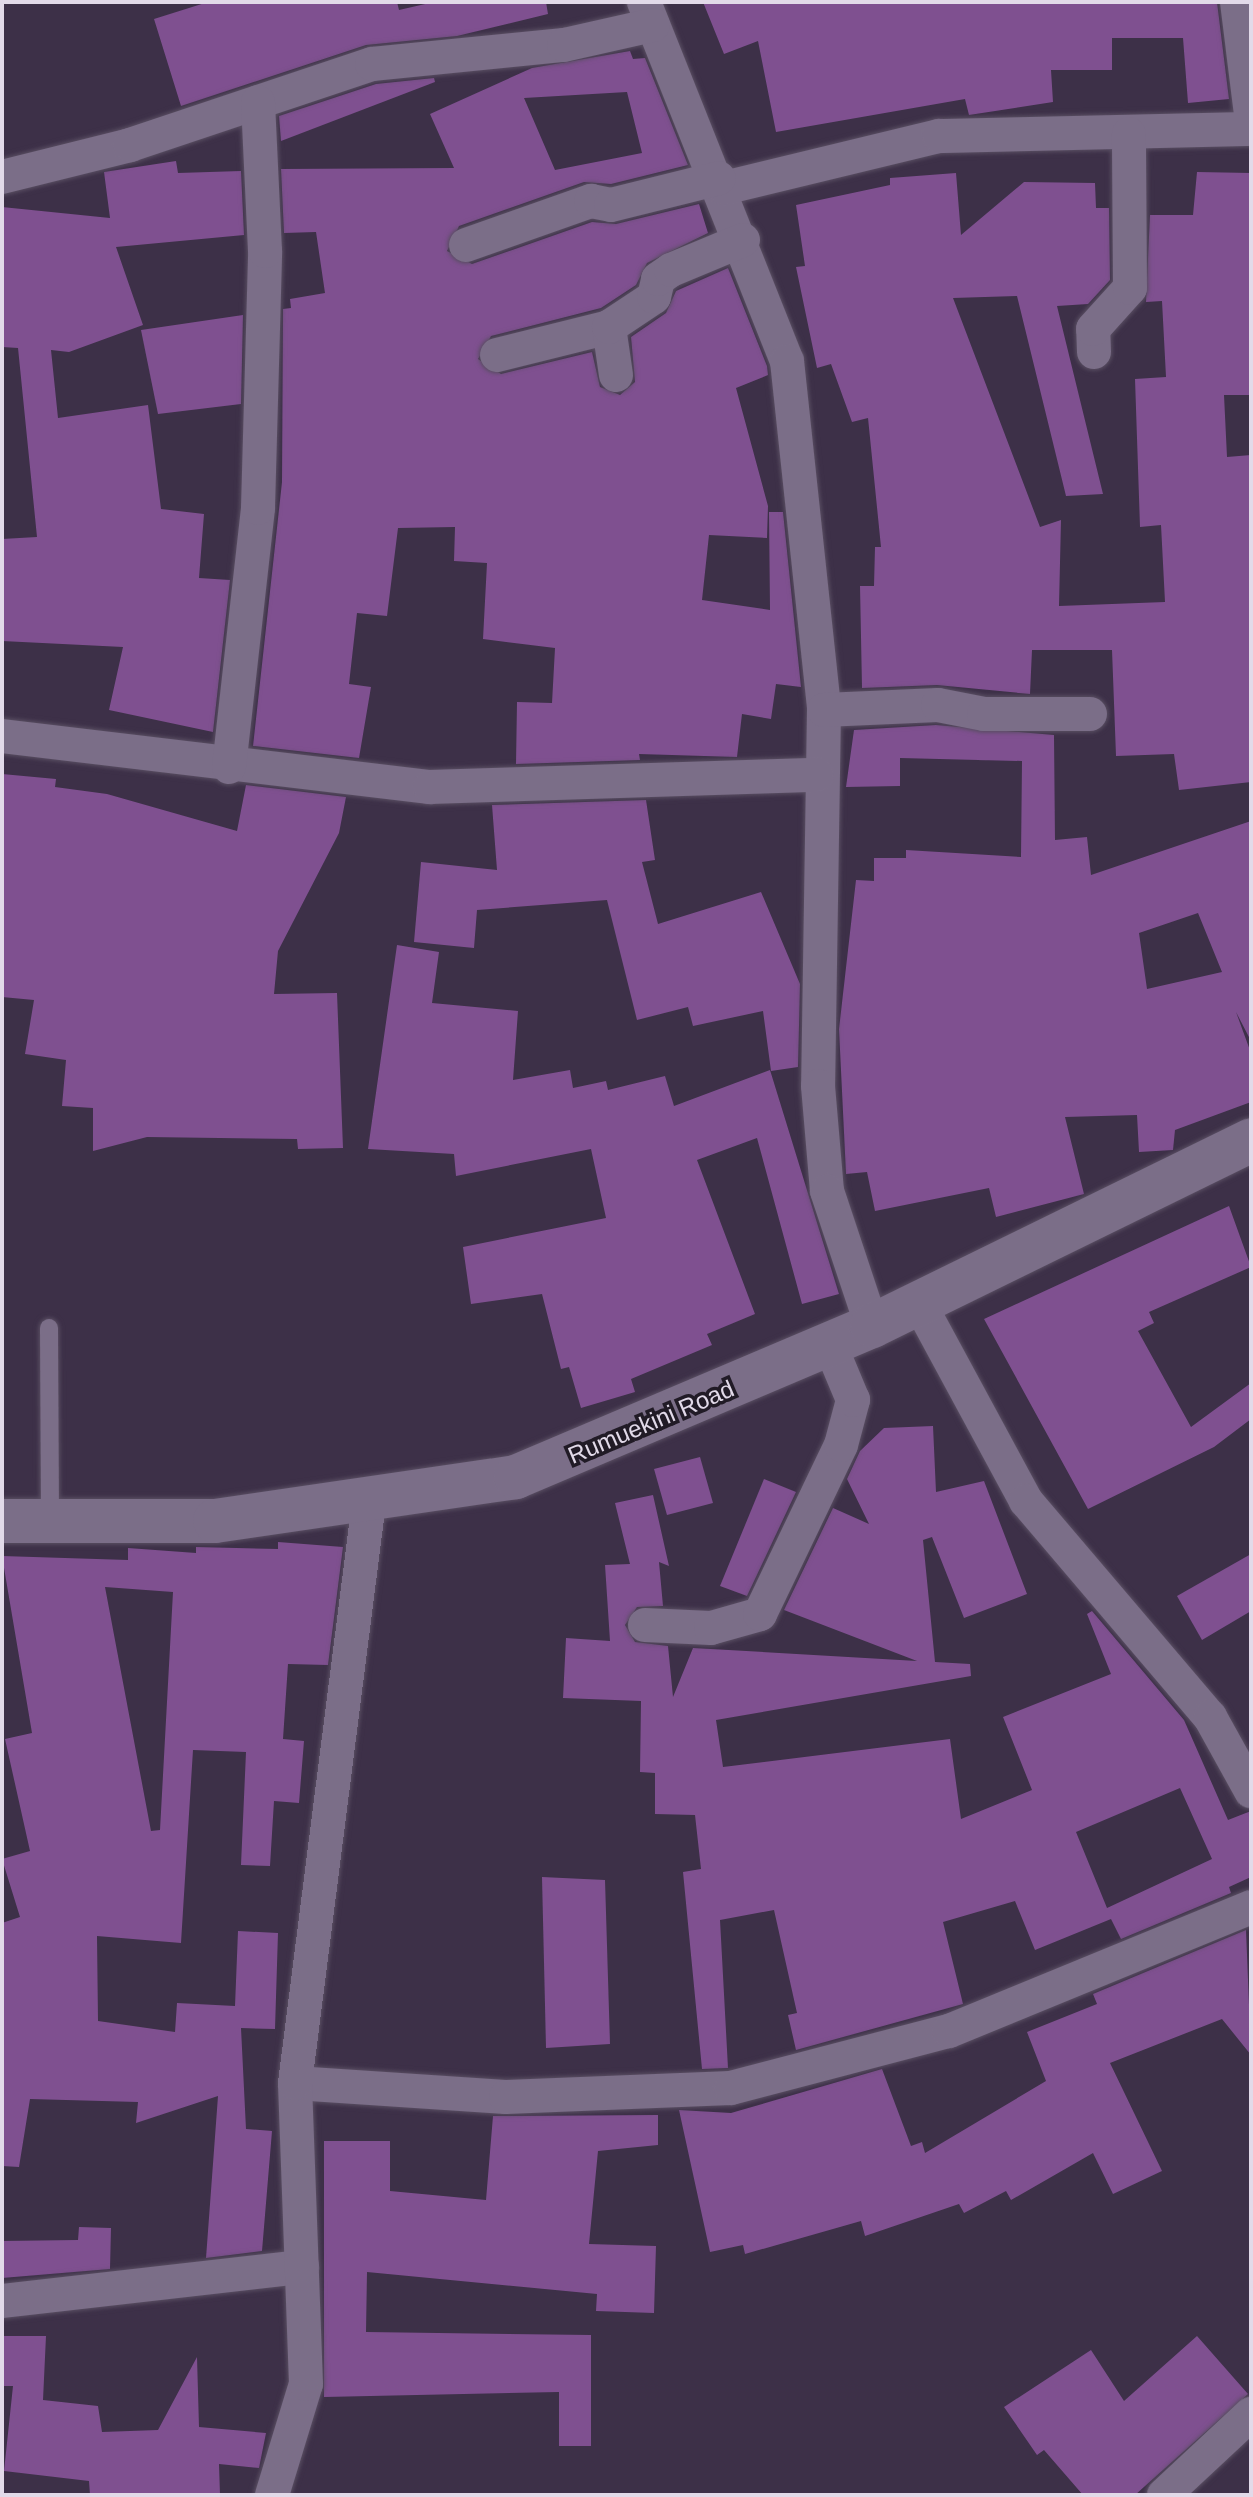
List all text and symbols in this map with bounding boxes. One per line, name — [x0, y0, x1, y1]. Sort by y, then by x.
street label: Rumuekini Road — [564, 1374, 738, 1470]

